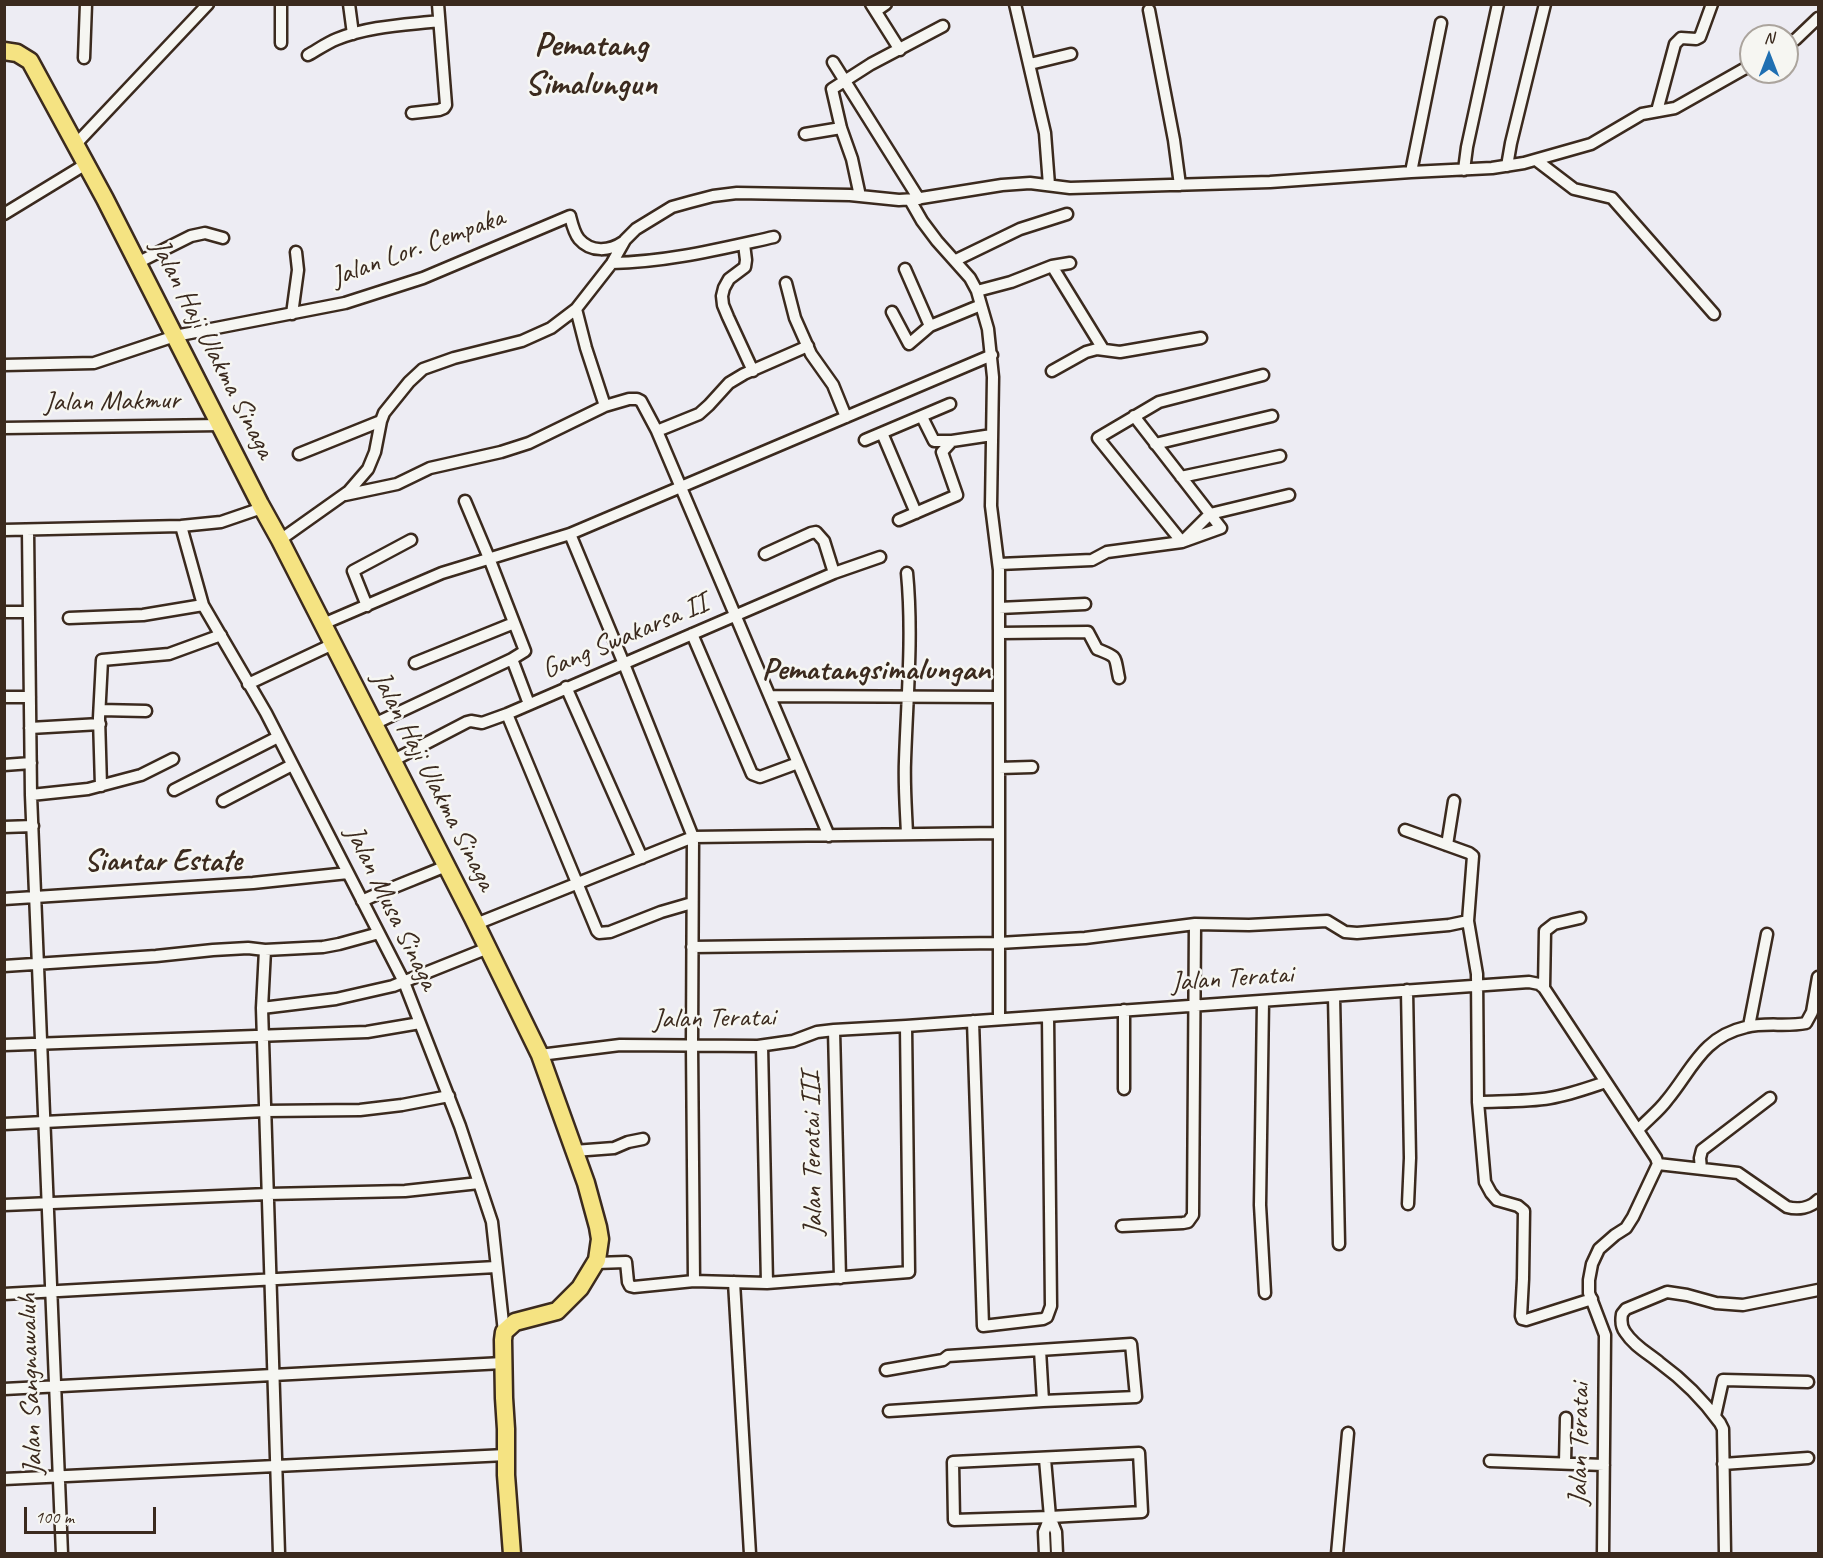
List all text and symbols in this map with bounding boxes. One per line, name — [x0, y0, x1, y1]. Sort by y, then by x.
north arrow — [1739, 24, 1799, 84]
district label: Pematang Simalungun — [525, 26, 657, 106]
text: N — [1764, 28, 1774, 48]
street label: Jalan Lor. Cempaka — [327, 201, 509, 295]
street label: Jalan Haji Ulakma Sinaga — [142, 234, 282, 464]
street label: Jalan Makmur — [44, 384, 180, 420]
street label: Gang Swakarsa II — [537, 587, 713, 687]
district label: Pematangsimalungan — [762, 652, 990, 690]
street label: Jalan Haji Ulakma Sinaga — [363, 666, 503, 896]
street label: Jalan Musa Sinaga — [337, 821, 445, 995]
district label: Siantar Estate — [84, 844, 242, 880]
street label: Jalan Teratai — [1170, 958, 1294, 1000]
street label: Jalan Teratai — [652, 1001, 776, 1037]
street label: Jalan Teratai III — [795, 1072, 831, 1236]
street label: Jalan Sangnawaluh — [11, 1293, 51, 1475]
street label: Jalan Teratai — [1562, 1382, 1598, 1506]
scale bar — [27, 1495, 159, 1533]
text: 100 m — [35, 1506, 74, 1528]

